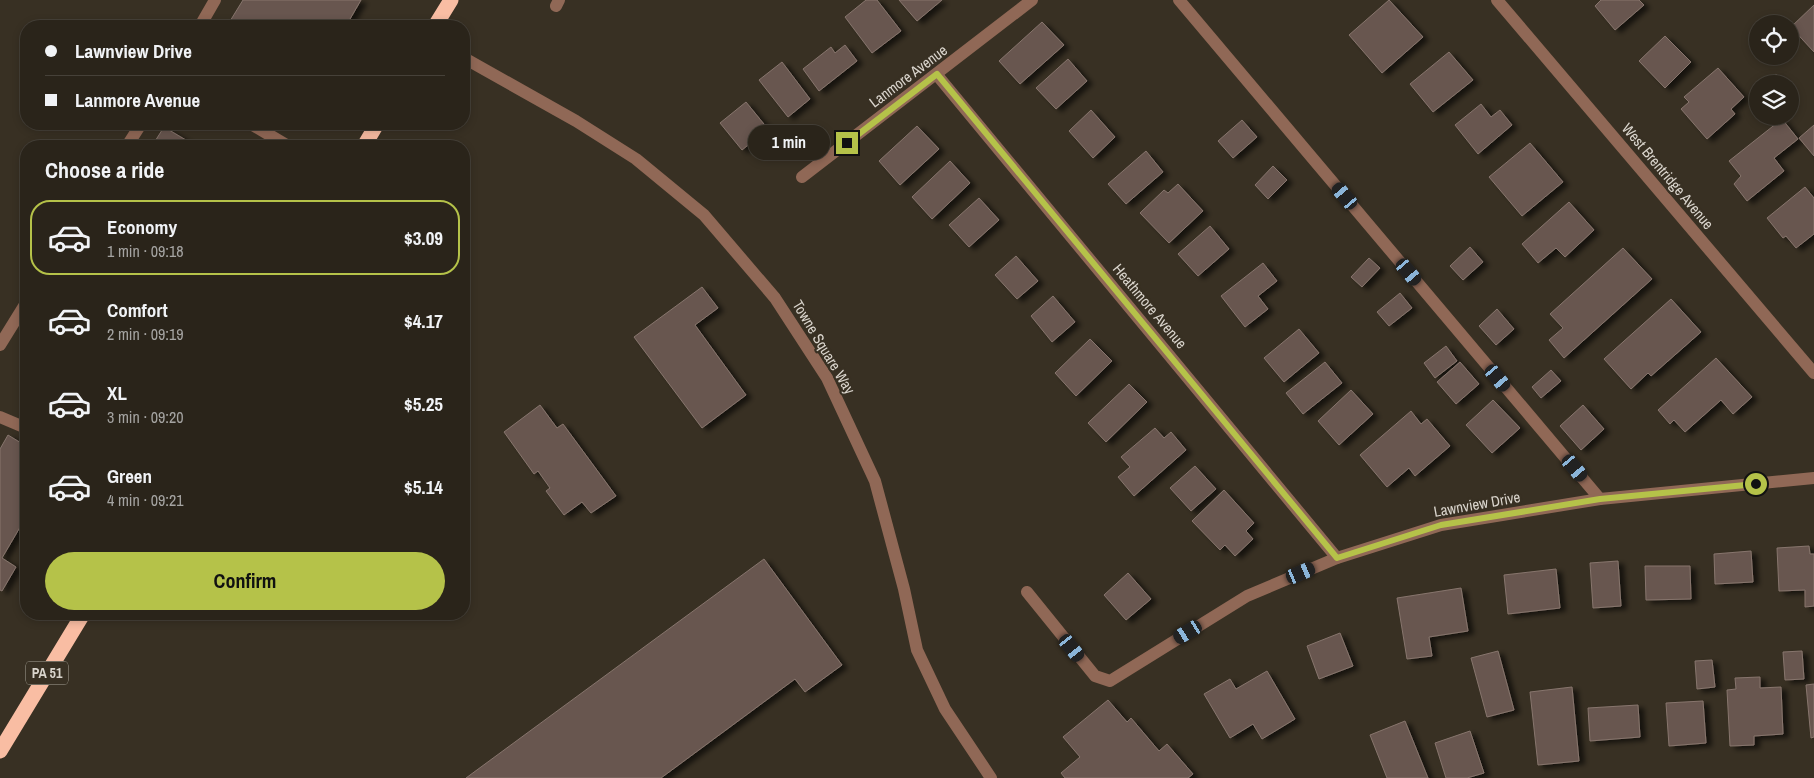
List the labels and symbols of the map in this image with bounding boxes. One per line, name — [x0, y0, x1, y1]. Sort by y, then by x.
street label: Lanmore Avenue — [865, 40, 951, 112]
street label: West Brentridge Avenue — [1617, 118, 1719, 234]
callout: 1 min — [747, 126, 830, 160]
route end — [836, 132, 858, 154]
car — [1329, 180, 1360, 212]
car — [1393, 256, 1424, 288]
street label: Heathmore Avenue — [1108, 259, 1192, 353]
street label: Towne Square Way — [788, 296, 861, 399]
car — [1482, 362, 1513, 394]
car — [1559, 452, 1590, 484]
route start — [1745, 473, 1767, 495]
street label: Lawnview Drive — [1432, 486, 1522, 522]
car — [1284, 560, 1317, 586]
car — [1171, 618, 1204, 646]
car — [1056, 632, 1087, 664]
road number: PA 51 — [26, 661, 68, 684]

